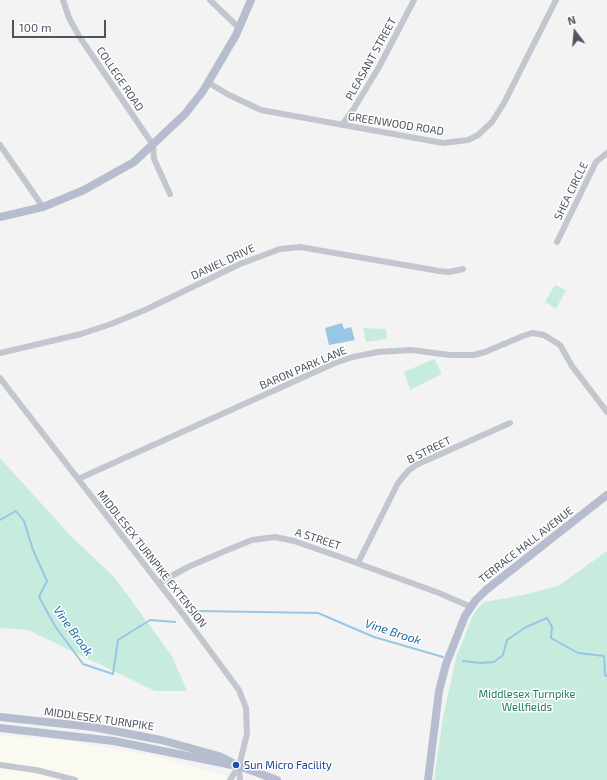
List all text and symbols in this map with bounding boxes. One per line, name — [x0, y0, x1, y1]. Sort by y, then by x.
scale bar — [14, 12, 108, 38]
north arrow — [555, 12, 595, 52]
text: N — [566, 13, 577, 27]
street label: PLEASANT STREET — [343, 15, 399, 103]
text: 100 m — [19, 20, 51, 34]
street label: COLLEGE ROAD — [94, 44, 146, 114]
street label: GREENWOOD ROAD — [347, 110, 445, 138]
street label: SHEA CIRCLE — [551, 160, 591, 222]
street label: DANIEL DRIVE — [189, 241, 257, 283]
street label: BARON PARK LANE — [258, 344, 348, 392]
street label: B STREET — [405, 434, 453, 466]
street label: MIDDLESEX TURNPIKE EXTENSION — [94, 488, 210, 630]
street label: TERRACE HALL AVENUE — [476, 504, 576, 586]
street label: A STREET — [293, 525, 343, 553]
water label: Vine Brook — [50, 603, 96, 659]
water label: Vine Brook — [363, 616, 423, 648]
park label: Middlesex Turnpike Wellfields — [479, 687, 575, 713]
street label: MIDDLESEX TURNPIKE — [43, 705, 155, 733]
place label: Sun Micro Facility — [244, 758, 332, 772]
marker: Sun Micro Facility — [231, 760, 241, 770]

